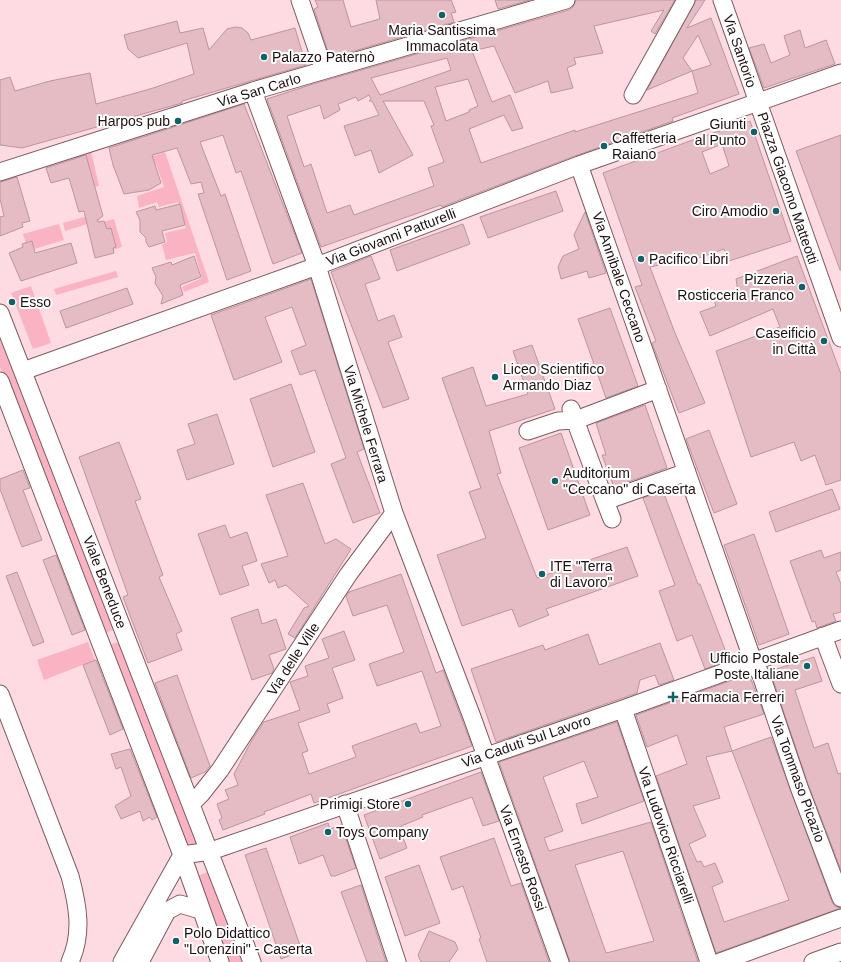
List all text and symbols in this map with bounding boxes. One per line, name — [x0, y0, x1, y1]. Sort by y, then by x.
marker: Maria Santissima Immacolata — [437, 10, 447, 20]
street label: Via Santorio — [720, 12, 760, 90]
place label: Maria Santissima Immacolata — [388, 22, 496, 54]
place label: Palazzo Paternò — [272, 49, 375, 65]
marker: Palazzo Paternò — [259, 52, 269, 62]
street label: Via San Carlo — [215, 70, 303, 110]
street label: Piazza Giacomo Matteotti — [754, 110, 822, 266]
place label: Harpos pub — [98, 113, 170, 129]
marker: Harpos pub — [173, 116, 183, 126]
place label: Giunti al Punto — [695, 116, 746, 148]
marker: Giunti al Punto — [749, 127, 759, 137]
place label: Caffetteria Raiano — [612, 130, 677, 162]
marker: Caffetteria Raiano — [599, 141, 609, 151]
place label: Ciro Amodio — [692, 203, 768, 219]
street label: Via Giovanni Patturelli — [324, 205, 458, 269]
marker: Ciro Amodio — [771, 206, 781, 216]
street label: Via Annibale Ceccano — [589, 210, 649, 344]
place label: Pacifico Libri — [649, 251, 728, 267]
marker: Pacifico Libri — [636, 254, 646, 264]
place label: Pizzeria Rosticceria Franco — [677, 271, 794, 303]
marker: Pizzeria Rosticceria Franco — [797, 282, 807, 292]
place label: Esso — [20, 294, 51, 310]
marker: Esso — [7, 297, 17, 307]
place label: Caseificio in Città — [755, 325, 816, 357]
marker: Caseificio in Città — [819, 336, 829, 346]
place label: Liceo Scientifico Armando Diaz — [503, 361, 604, 393]
street label: Via Michele Ferrara — [341, 363, 392, 485]
marker: Liceo Scientifico Armando Diaz — [490, 372, 500, 382]
place label: Auditorium "Ceccano" di Caserta — [563, 465, 696, 497]
marker: Auditorium "Ceccano" di Caserta — [550, 476, 560, 486]
street label: Viale Beneduce — [80, 533, 130, 631]
place label: ITE "Terra di Lavoro" — [550, 558, 613, 590]
marker: ITE "Terra di Lavoro" — [537, 569, 547, 579]
street label: Via delle Ville — [264, 619, 323, 698]
place label: Ufficio Postale Poste Italiane — [710, 650, 799, 682]
marker: Ufficio Postale Poste Italiane — [802, 661, 812, 671]
place label: Farmacia Ferreri — [681, 689, 784, 705]
marker: Farmacia Ferreri — [668, 692, 678, 702]
street label: Via Caduti Sul Lavoro — [459, 711, 593, 771]
street label: Via Tommaso Picazio — [768, 714, 828, 845]
street label: Via Ludovico Ricciarelli — [635, 764, 697, 906]
place label: Primigi Store — [320, 796, 400, 812]
marker: Primigi Store — [403, 799, 413, 809]
street label: Via Ernesto Rossi — [496, 803, 550, 913]
place label: Toys Company — [336, 824, 429, 840]
marker: Toys Company — [323, 827, 333, 837]
place label: Polo Didattico "Lorenzini" - Caserta — [184, 925, 312, 957]
marker: Polo Didattico "Lorenzini" - Caserta — [171, 936, 181, 946]

